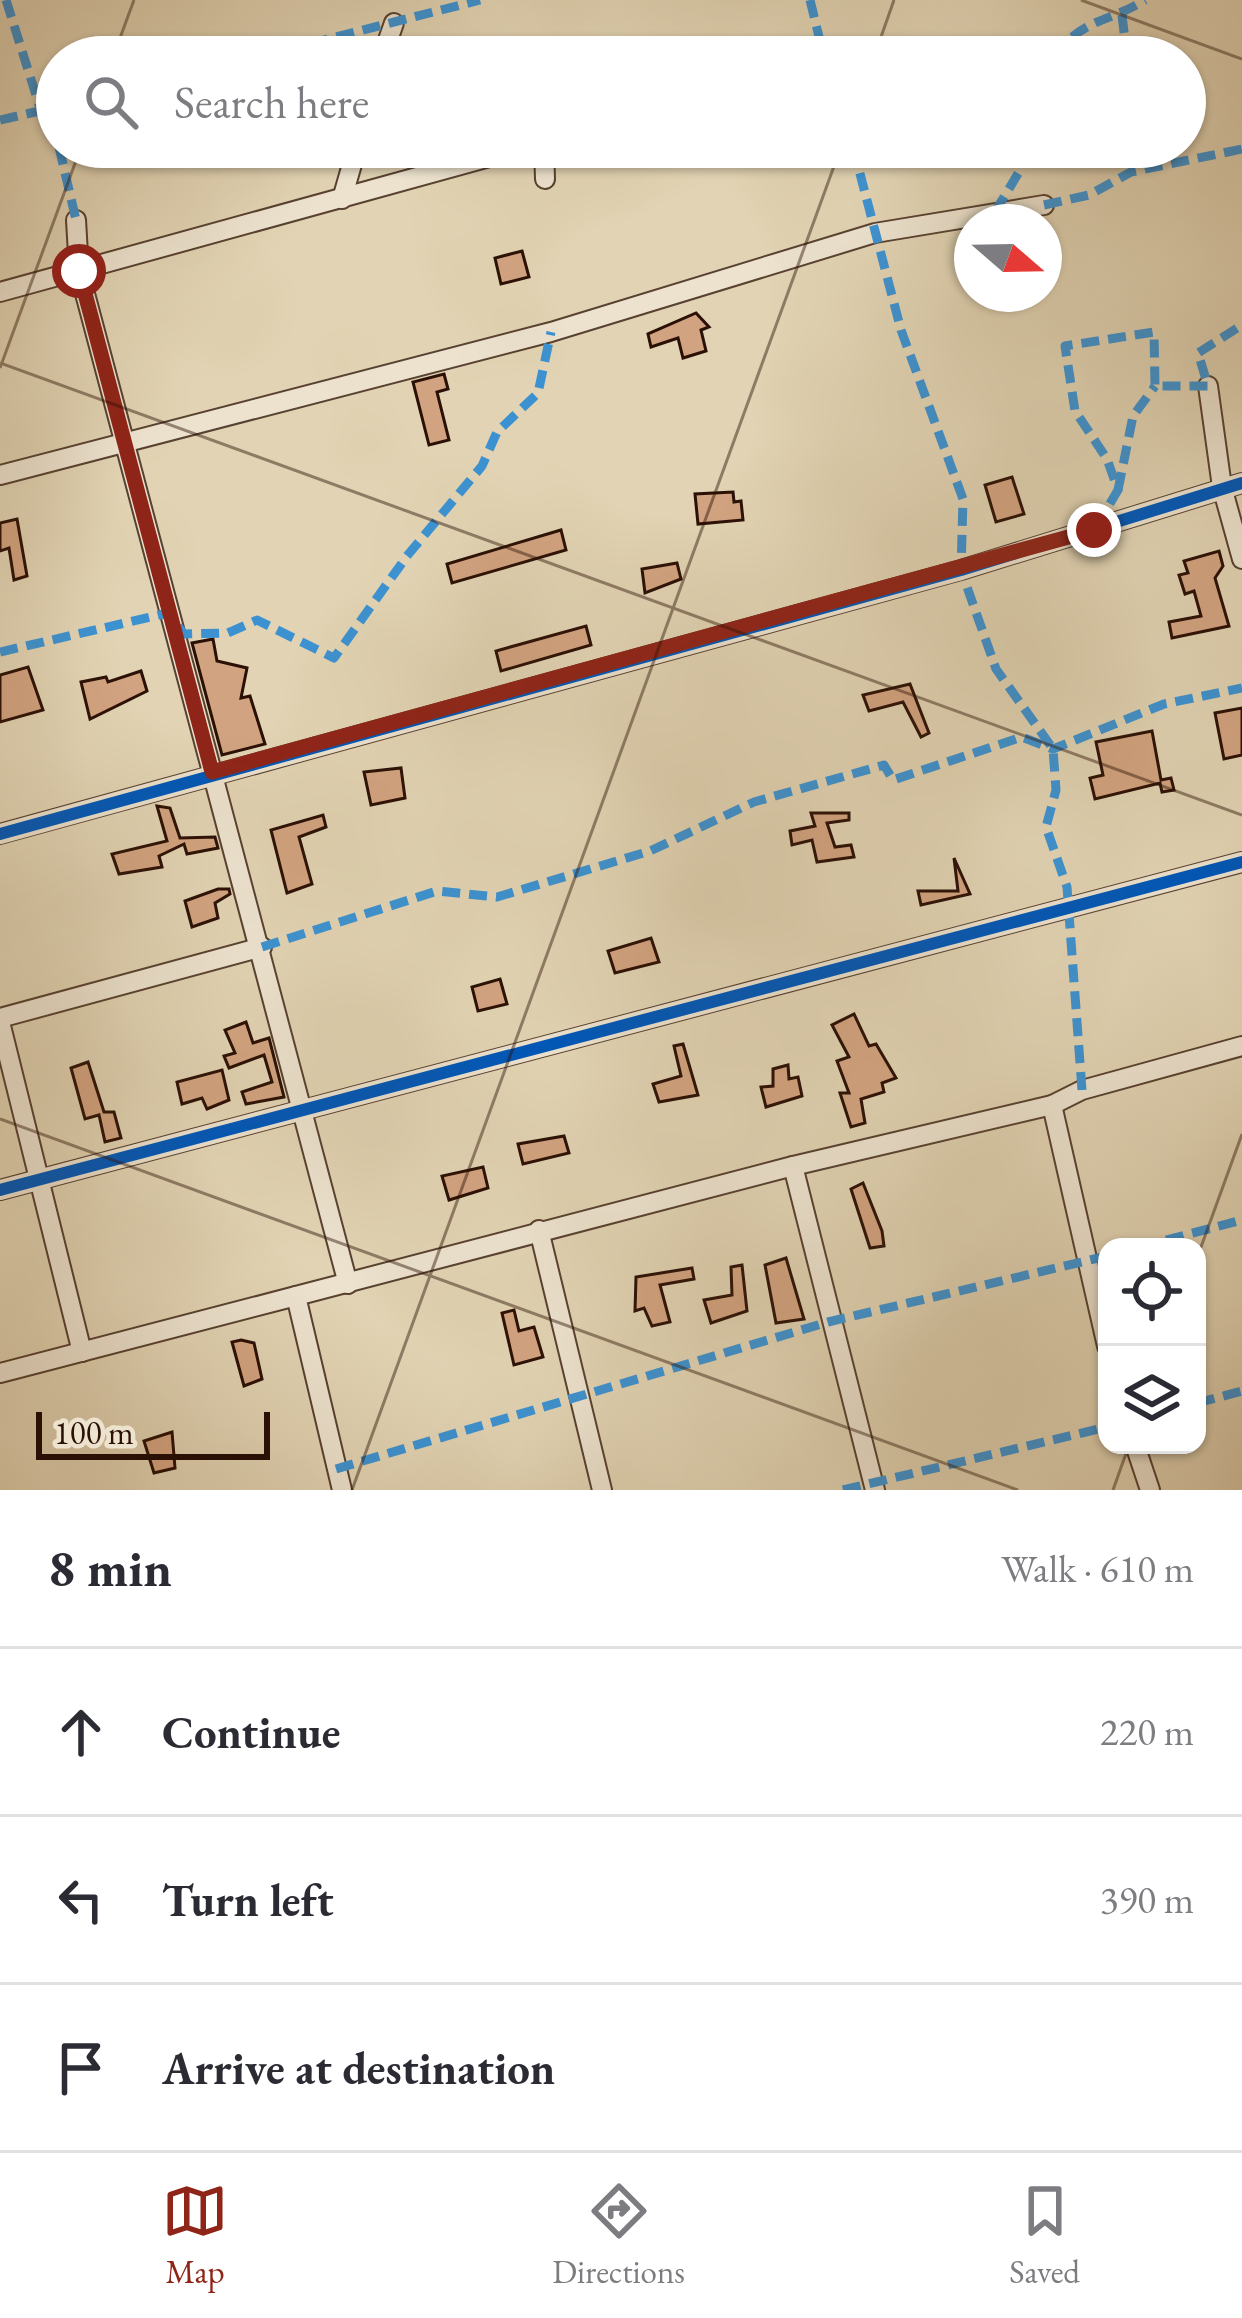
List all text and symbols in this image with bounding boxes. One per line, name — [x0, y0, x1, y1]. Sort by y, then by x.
search box — [36, 36, 1206, 168]
icon: search — [78, 69, 144, 135]
text: Search here — [174, 73, 369, 131]
north arrow — [954, 204, 1062, 312]
route start — [52, 244, 106, 298]
route end — [1067, 503, 1121, 557]
map controls — [1098, 1238, 1206, 1454]
button: locate — [1098, 1238, 1206, 1346]
button: layers — [1098, 1346, 1206, 1454]
scale bar — [36, 1406, 270, 1459]
text: 100 m — [54, 1411, 134, 1454]
text: 8 min — [48, 1535, 172, 1601]
text: Walk · 610 m — [1001, 1543, 1194, 1594]
icon: ahead — [48, 1699, 114, 1765]
text: Continue — [162, 1703, 340, 1761]
text: 220 m — [1100, 1706, 1194, 1757]
icon: left — [48, 1867, 114, 1933]
text: Turn left — [162, 1871, 334, 1929]
text: 390 m — [1100, 1874, 1194, 1925]
icon: arrive — [48, 2035, 114, 2101]
text: Arrive at destination — [162, 2039, 555, 2097]
tab: Map — [162, 2178, 228, 2293]
tab: Directions — [552, 2178, 685, 2293]
tab: Saved — [1009, 2178, 1080, 2293]

